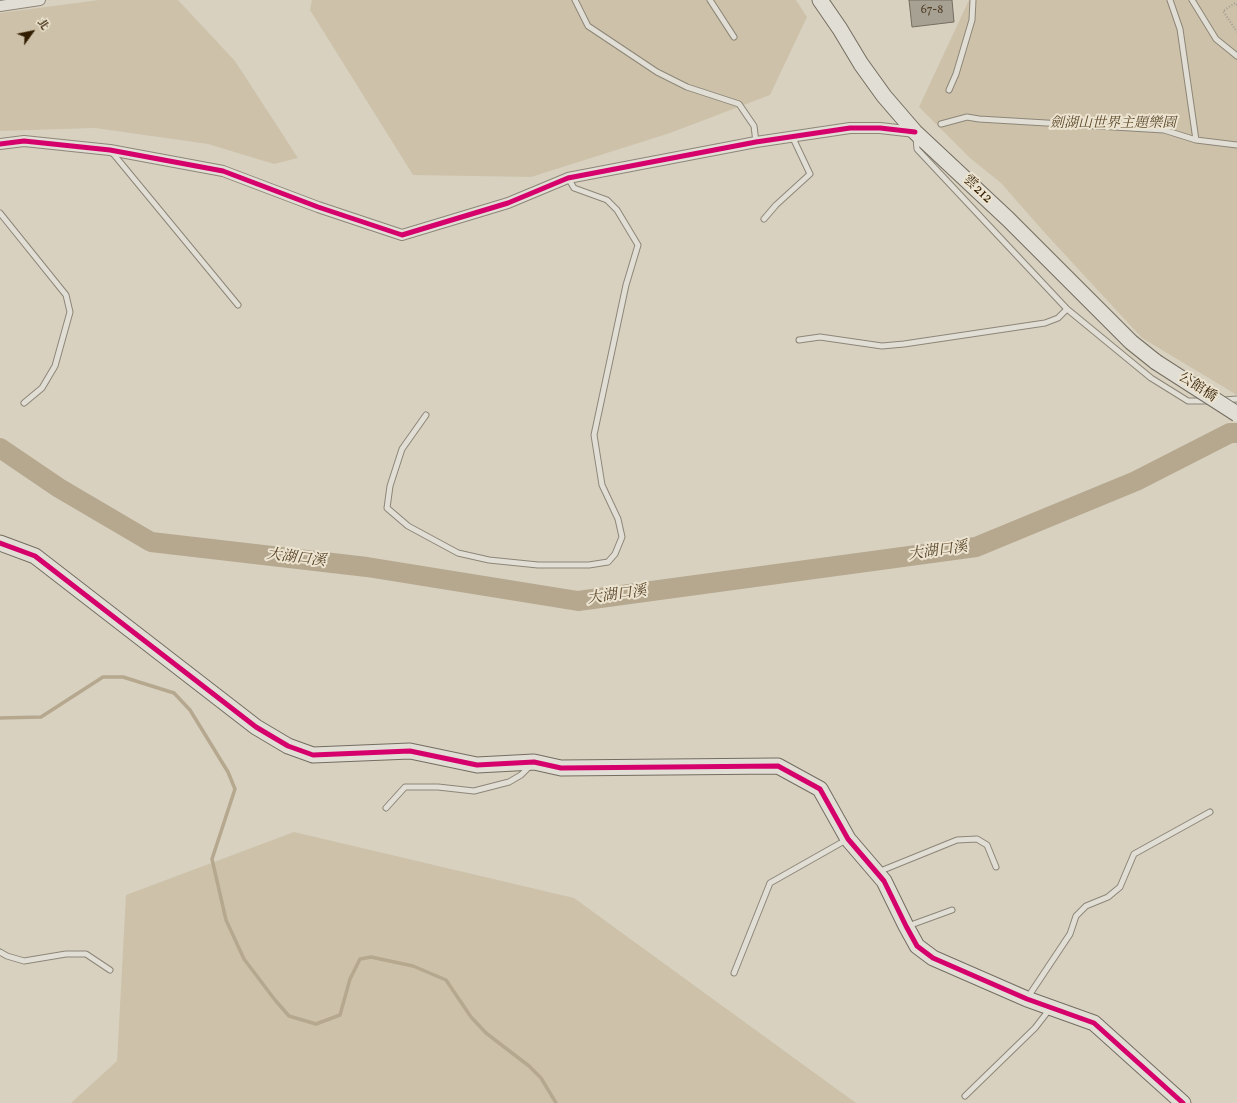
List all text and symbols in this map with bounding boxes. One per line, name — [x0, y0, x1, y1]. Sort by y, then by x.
house number: 67-8 — [921, 4, 943, 18]
north arrow — [12, 12, 52, 52]
text: 北 — [33, 16, 52, 34]
park label: 劍湖山世界主題樂園 — [1050, 116, 1176, 132]
street label: 雲212 — [959, 172, 995, 208]
street label: 公館橋 — [1175, 370, 1219, 406]
water label: 大湖口溪 — [907, 539, 969, 565]
water label: 大湖口溪 — [265, 546, 327, 572]
water label: 大湖口溪 — [586, 583, 648, 609]

